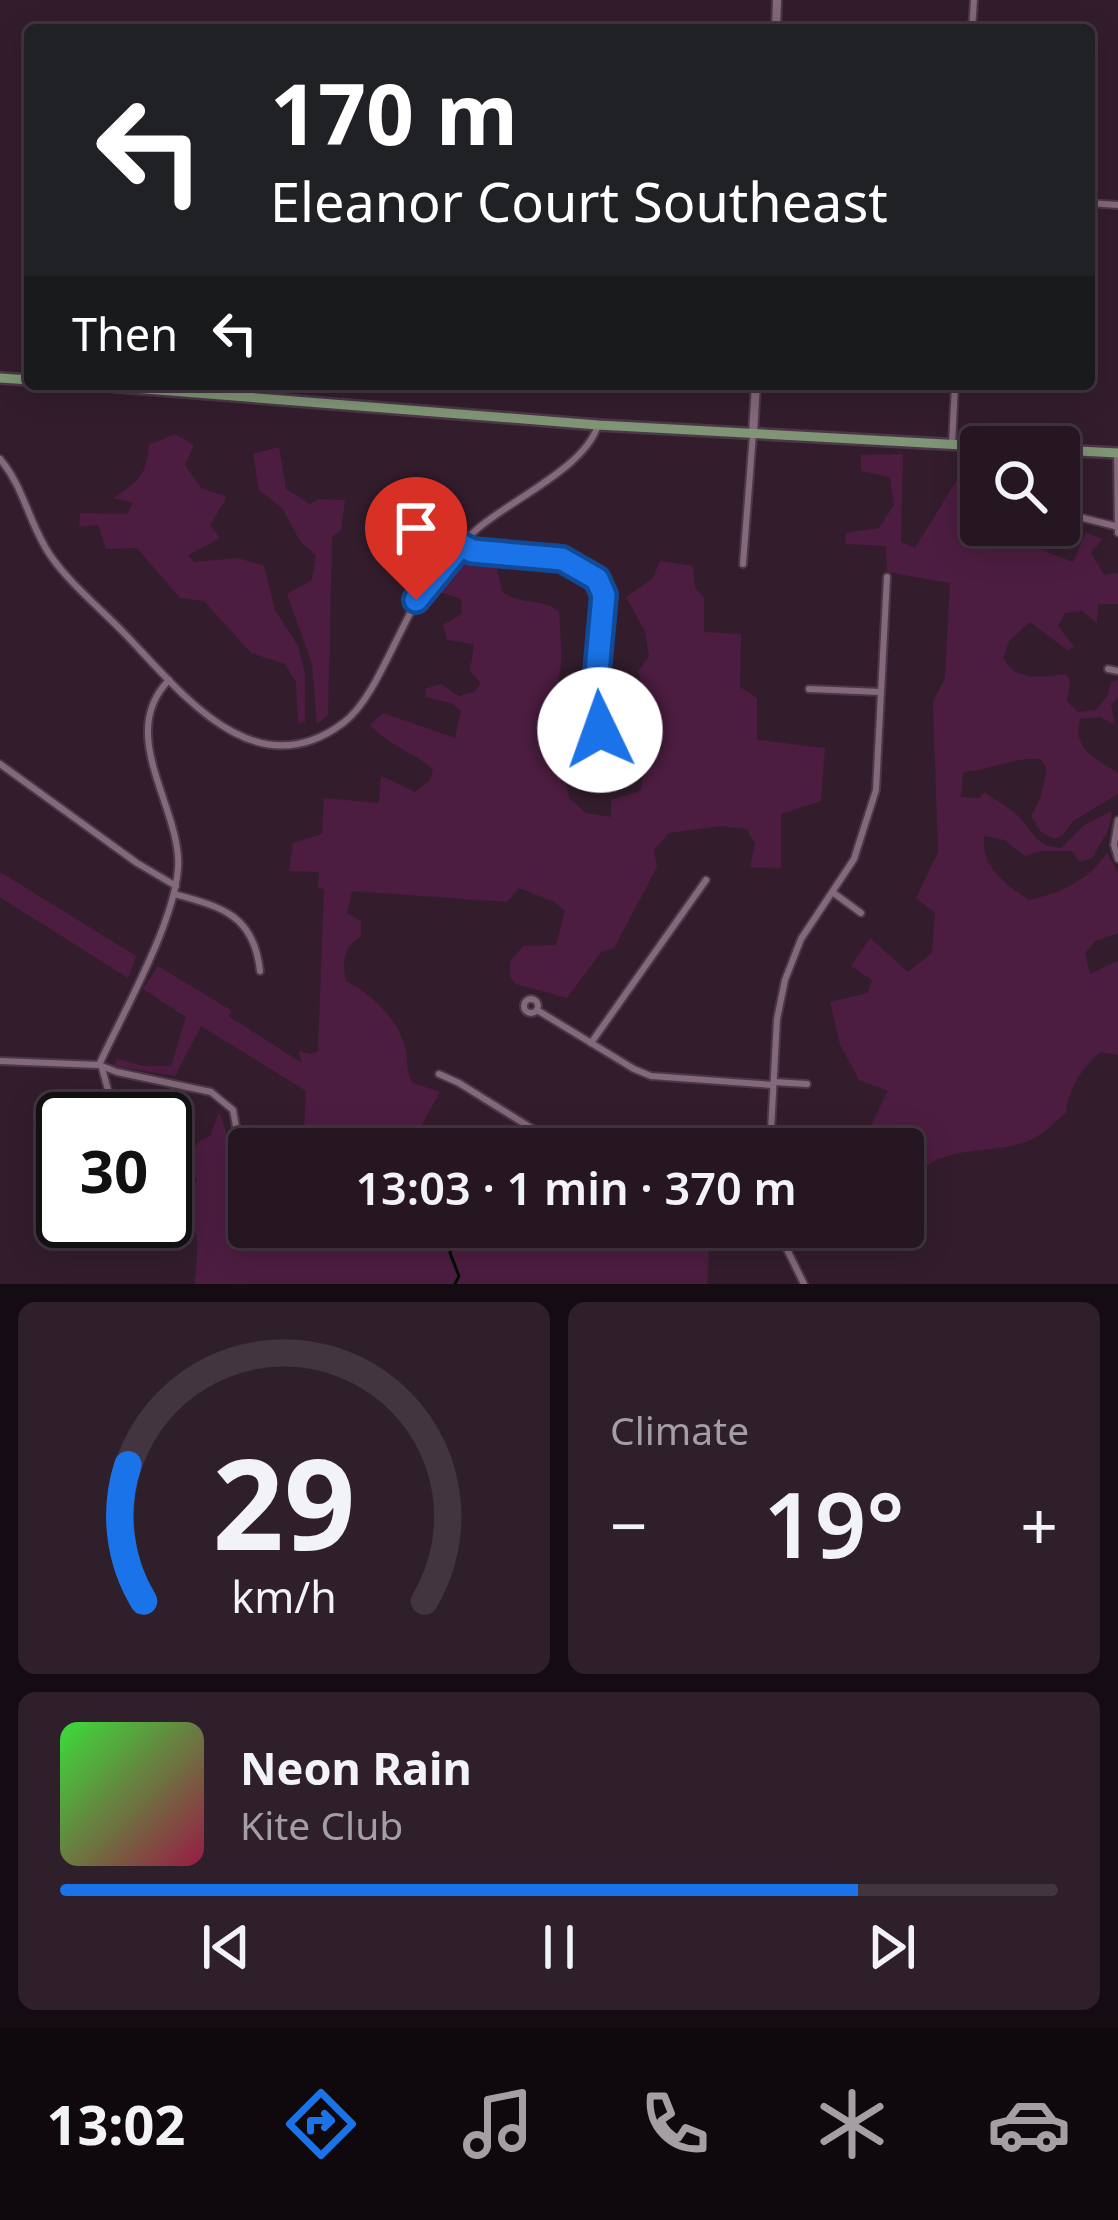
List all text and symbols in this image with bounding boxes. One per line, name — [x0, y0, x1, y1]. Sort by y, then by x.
text: 170 m — [270, 55, 518, 170]
icon: left — [72, 72, 228, 228]
text: Eleanor Court Southeast — [270, 164, 888, 238]
icon: left — [202, 300, 268, 366]
text: Then — [72, 303, 178, 364]
map controls — [960, 426, 1080, 546]
button: search — [960, 426, 1080, 546]
pin — [365, 477, 467, 600]
icon: arrive — [383, 495, 449, 561]
position arrow — [537, 667, 663, 793]
speed limit sign: 30 — [36, 1092, 192, 1248]
text: 13:03 · 1 min · 370 m — [355, 1157, 797, 1218]
text: Climate — [610, 1403, 749, 1456]
text: 29 — [213, 1417, 355, 1587]
text: 19° — [763, 1462, 905, 1584]
text: − — [610, 1479, 648, 1569]
text: + — [1020, 1479, 1058, 1569]
text: km/h — [231, 1567, 337, 1626]
text: Neon Rain — [240, 1737, 472, 1798]
text: Kite Club — [240, 1798, 403, 1851]
icon: previous — [193, 1914, 259, 1980]
icon: pause — [526, 1914, 592, 1980]
icon: next — [859, 1914, 925, 1980]
icon: directions — [279, 2082, 363, 2166]
icon: music — [456, 2082, 540, 2166]
icon: phone — [633, 2082, 717, 2166]
icon: climate — [810, 2082, 894, 2166]
icon: car — [987, 2082, 1071, 2166]
text: 13:02 — [47, 2087, 185, 2161]

